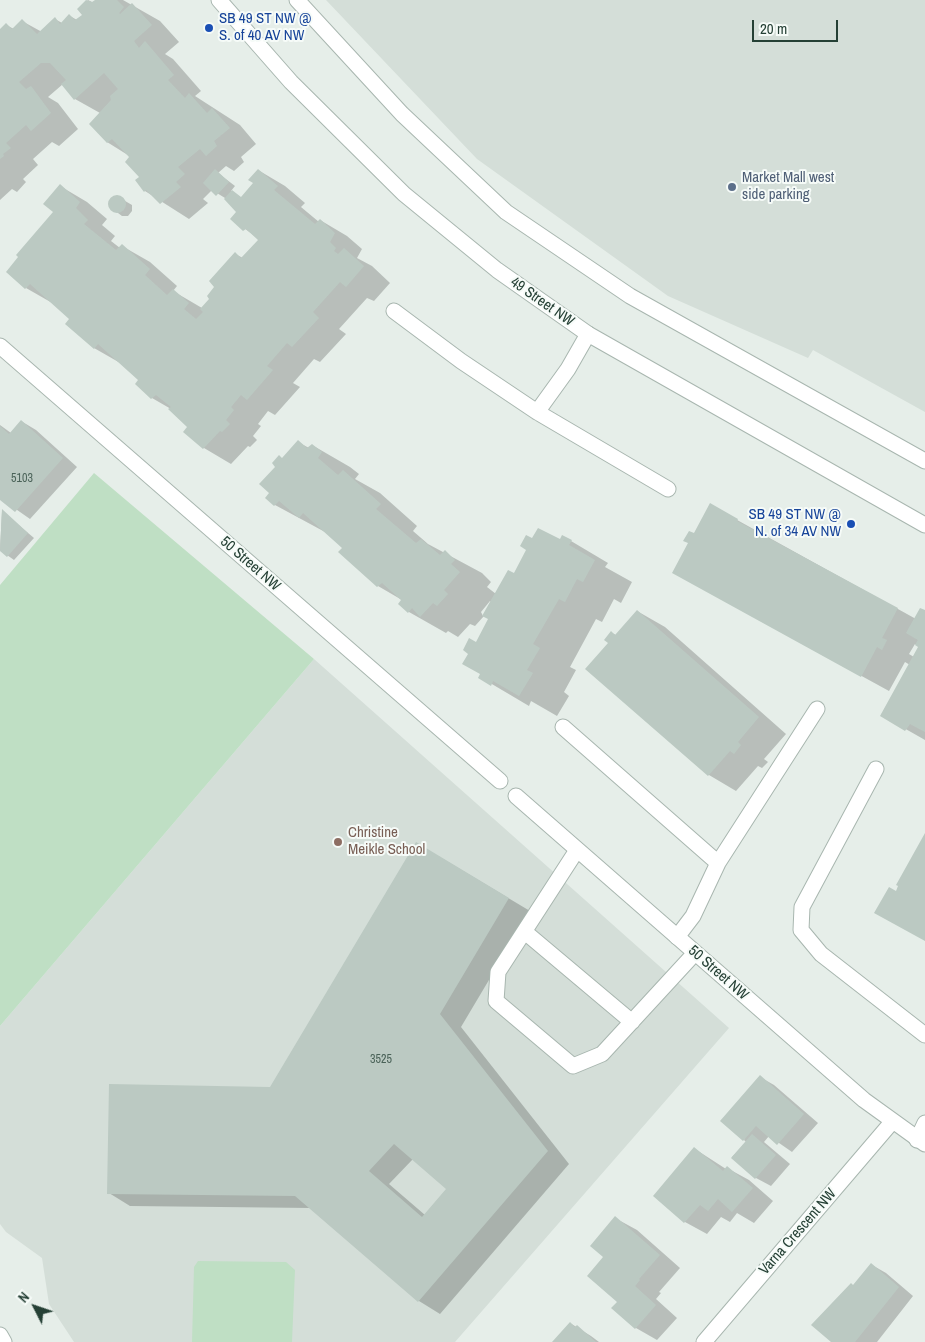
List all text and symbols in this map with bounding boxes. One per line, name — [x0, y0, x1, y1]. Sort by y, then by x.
place label: SB 49 ST NW @ S. of 40 AV NW — [219, 10, 311, 45]
scale bar — [755, 10, 841, 42]
text: 20 m — [760, 18, 787, 39]
marker: SB 49 ST NW @ S. of 40 AV NW — [203, 22, 215, 34]
place label: Market Mall west side parking — [742, 169, 834, 204]
marker: Market Mall west side parking — [726, 181, 738, 193]
street label: 49 Street NW — [507, 273, 577, 331]
house number: 5103 — [11, 472, 33, 486]
place label: SB 49 ST NW @ N. of 34 AV NW — [749, 506, 841, 541]
marker: SB 49 ST NW @ N. of 34 AV NW — [845, 518, 857, 530]
street label: 50 Street NW — [216, 533, 284, 595]
place label: Christine Meikle School — [348, 824, 425, 859]
marker: Christine Meikle School — [332, 836, 344, 848]
street label: 50 Street NW — [684, 942, 752, 1004]
house number: 3525 — [370, 1053, 392, 1067]
street label: Varna Crescent NW — [756, 1185, 840, 1279]
north arrow — [10, 1282, 60, 1332]
text: N — [14, 1288, 33, 1306]

